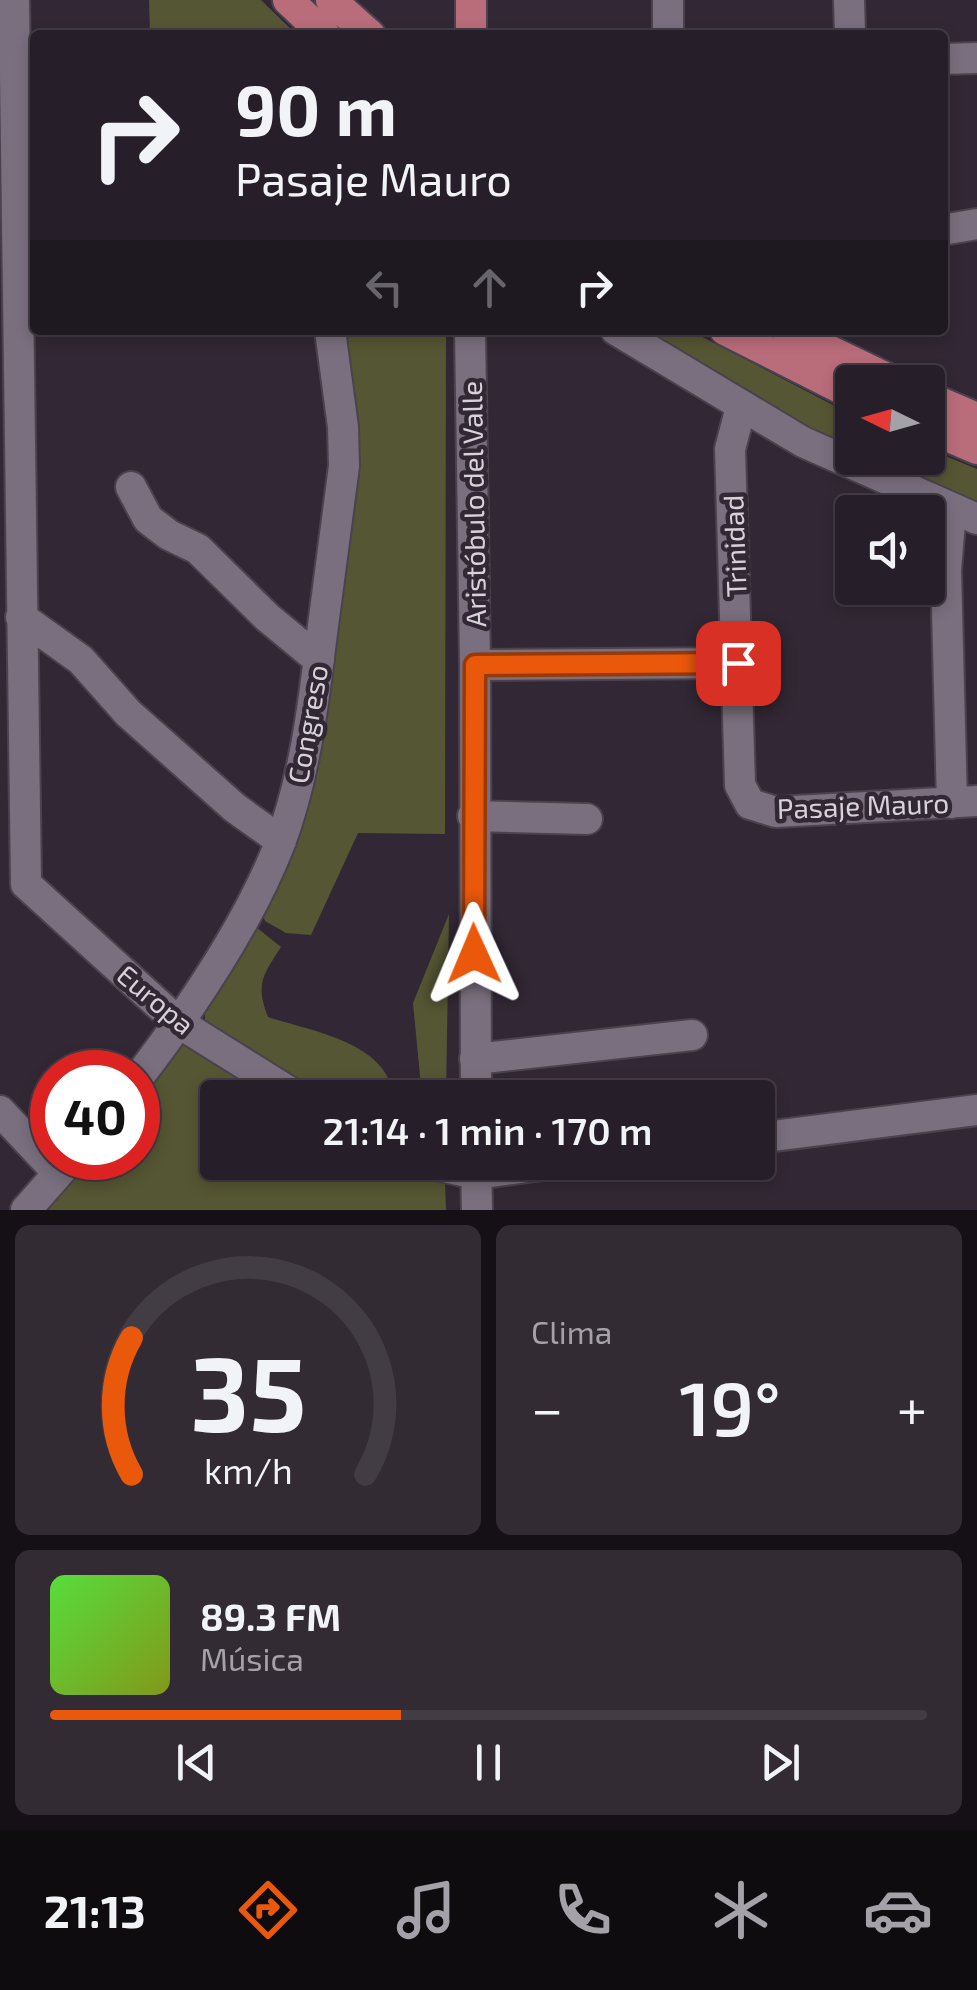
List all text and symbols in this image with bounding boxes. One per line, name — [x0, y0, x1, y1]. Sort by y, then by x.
text: 90 m — [235, 66, 397, 150]
icon: right — [70, 70, 200, 200]
text: Pasaje Mauro — [235, 151, 512, 205]
icon: left — [357, 260, 412, 315]
icon: ahead — [462, 260, 517, 315]
icon: right — [567, 260, 622, 315]
north arrow — [835, 365, 945, 475]
map controls — [835, 365, 945, 605]
street label: Aristóbulo del Valle — [454, 381, 492, 627]
street label: Trinidad — [715, 494, 753, 598]
button: sound — [835, 495, 945, 605]
pin — [696, 621, 781, 706]
icon: arrive — [711, 636, 766, 691]
street label: Congreso — [280, 662, 334, 786]
street label: Pasaje Mauro — [776, 785, 950, 825]
position arrow — [422, 902, 526, 1006]
street label: Europa — [111, 957, 201, 1041]
speed limit sign: 40 — [30, 1050, 160, 1180]
text: 21:14 · 1 min · 170 m — [323, 1107, 652, 1153]
text: Clima — [531, 1312, 612, 1350]
text: 35 — [190, 1328, 306, 1453]
text: 19° — [679, 1361, 781, 1451]
text: − — [531, 1374, 563, 1440]
text: + — [897, 1374, 927, 1440]
text: km/h — [204, 1448, 292, 1491]
text: 89.3 FM — [200, 1593, 341, 1639]
text: Música — [200, 1639, 304, 1677]
icon: previous — [169, 1735, 224, 1790]
icon: pause — [461, 1735, 516, 1790]
icon: next — [753, 1735, 808, 1790]
icon: directions — [233, 1875, 303, 1945]
icon: music — [391, 1875, 461, 1945]
icon: phone — [548, 1875, 618, 1945]
icon: climate — [706, 1875, 776, 1945]
icon: car — [863, 1875, 933, 1945]
text: 21:13 — [44, 1883, 146, 1937]

